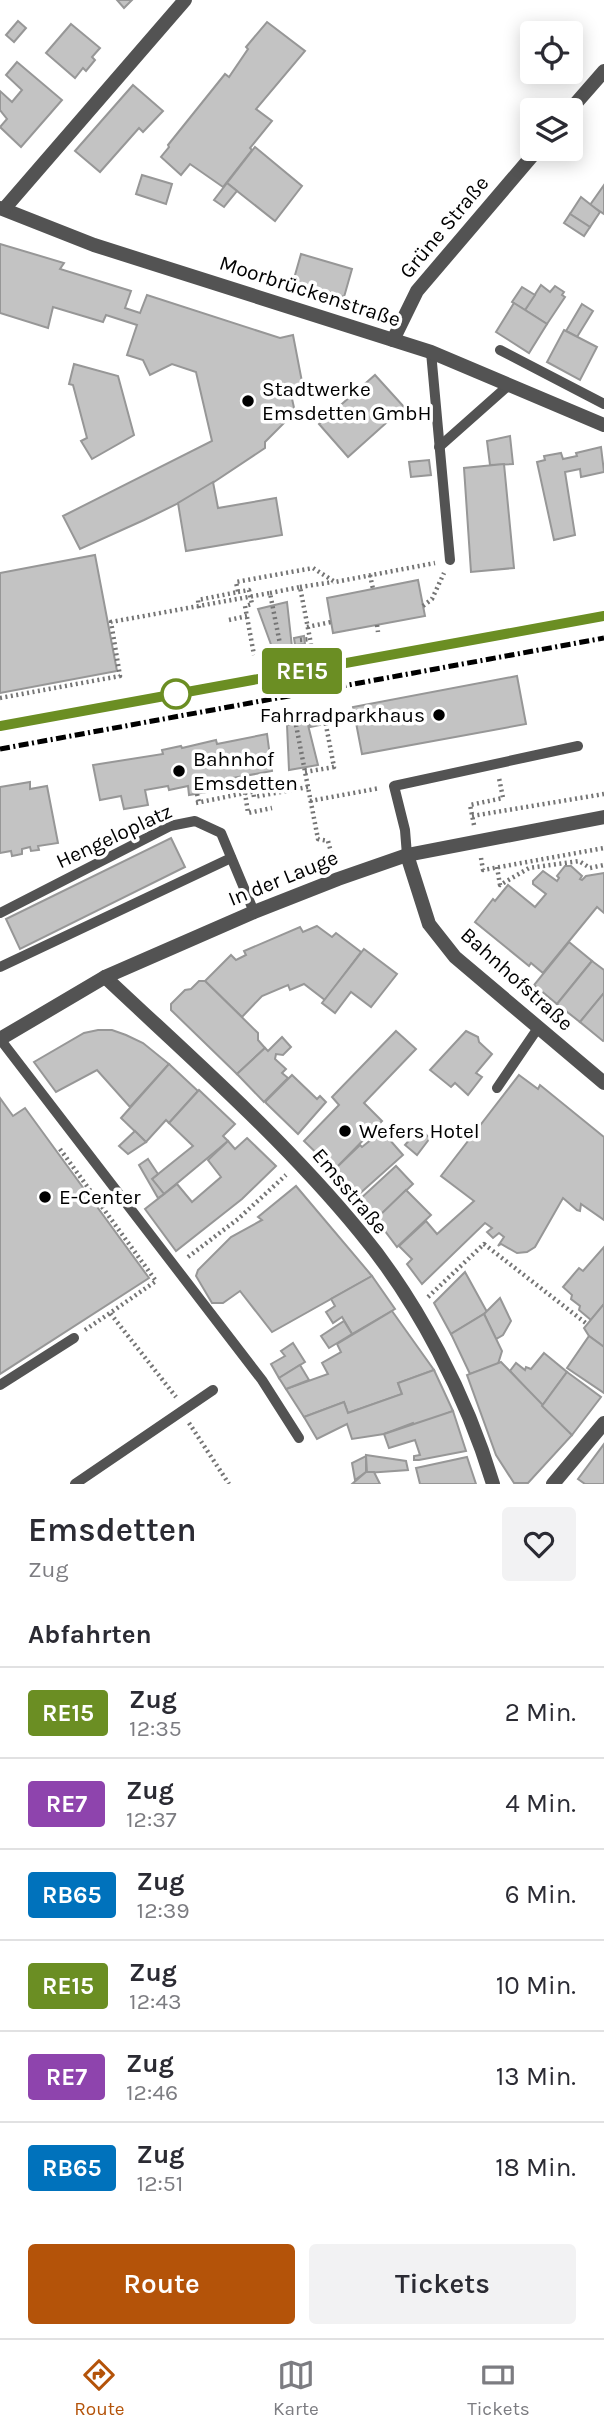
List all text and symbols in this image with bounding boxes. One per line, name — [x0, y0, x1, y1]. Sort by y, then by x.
map controls — [520, 21, 583, 161]
button: locate — [520, 21, 583, 84]
button: layers — [520, 98, 583, 161]
street label: Grüne Straße — [394, 171, 494, 283]
street label: Moorbrückenstraße — [216, 250, 404, 332]
place label: Stadtwerke Emsdetten GmbH — [262, 377, 432, 425]
marker: Stadtwerke Emsdetten GmbH — [240, 393, 256, 409]
line badge: RE15 — [253, 648, 351, 694]
text: RE15 — [276, 657, 328, 685]
unlabelled marker — [161, 679, 191, 709]
place label: Fahrradparkhaus — [260, 703, 425, 727]
marker: Fahrradparkhaus — [431, 707, 447, 723]
place label: Bahnhof Emsdetten — [193, 747, 298, 795]
marker: Bahnhof Emsdetten — [171, 763, 187, 779]
street label: Hengeloplatz — [52, 799, 176, 873]
street label: In der Lauge — [225, 845, 341, 911]
street label: Bahnhofstraße — [456, 922, 578, 1036]
place label: Wefers Hotel — [359, 1119, 480, 1143]
marker: Wefers Hotel — [337, 1123, 353, 1139]
street label: Emsstraße — [307, 1143, 393, 1239]
place label: E-Center — [59, 1185, 141, 1209]
marker: E-Center — [37, 1189, 53, 1205]
button: heart — [502, 1507, 576, 1581]
text: Emsdetten — [28, 1511, 197, 1549]
text: Zug — [28, 1556, 69, 1583]
text: Abfahrten — [28, 1619, 152, 1650]
text: Zug — [129, 1684, 177, 1715]
text: 2 Min. — [505, 1697, 576, 1728]
text: RE15 — [42, 1699, 94, 1727]
text: 12:35 — [129, 1715, 182, 1742]
text: Zug — [126, 1775, 174, 1806]
text: 4 Min. — [505, 1788, 576, 1819]
text: RE7 — [46, 1790, 87, 1818]
text: 12:37 — [126, 1806, 177, 1833]
text: Zug — [137, 1866, 184, 1897]
text: 6 Min. — [505, 1879, 576, 1910]
text: RB65 — [42, 1881, 102, 1909]
text: 12:39 — [137, 1897, 190, 1924]
text: Zug — [129, 1957, 177, 1988]
text: 10 Min. — [496, 1970, 576, 2001]
text: RE15 — [42, 1972, 94, 2000]
text: 12:43 — [129, 1988, 182, 2015]
text: Zug — [126, 2048, 174, 2079]
text: 13 Min. — [496, 2061, 576, 2092]
text: RE7 — [46, 2063, 87, 2091]
text: 12:46 — [126, 2079, 178, 2106]
text: Zug — [137, 2139, 184, 2170]
text: 18 Min. — [495, 2152, 576, 2183]
text: RB65 — [42, 2154, 102, 2182]
text: 12:51 — [137, 2170, 183, 2197]
button: Route — [28, 2244, 295, 2324]
button: Tickets — [309, 2244, 576, 2324]
tab: Route — [74, 2356, 125, 2420]
tab: Karte — [273, 2356, 319, 2420]
tab: Tickets — [467, 2356, 530, 2420]

